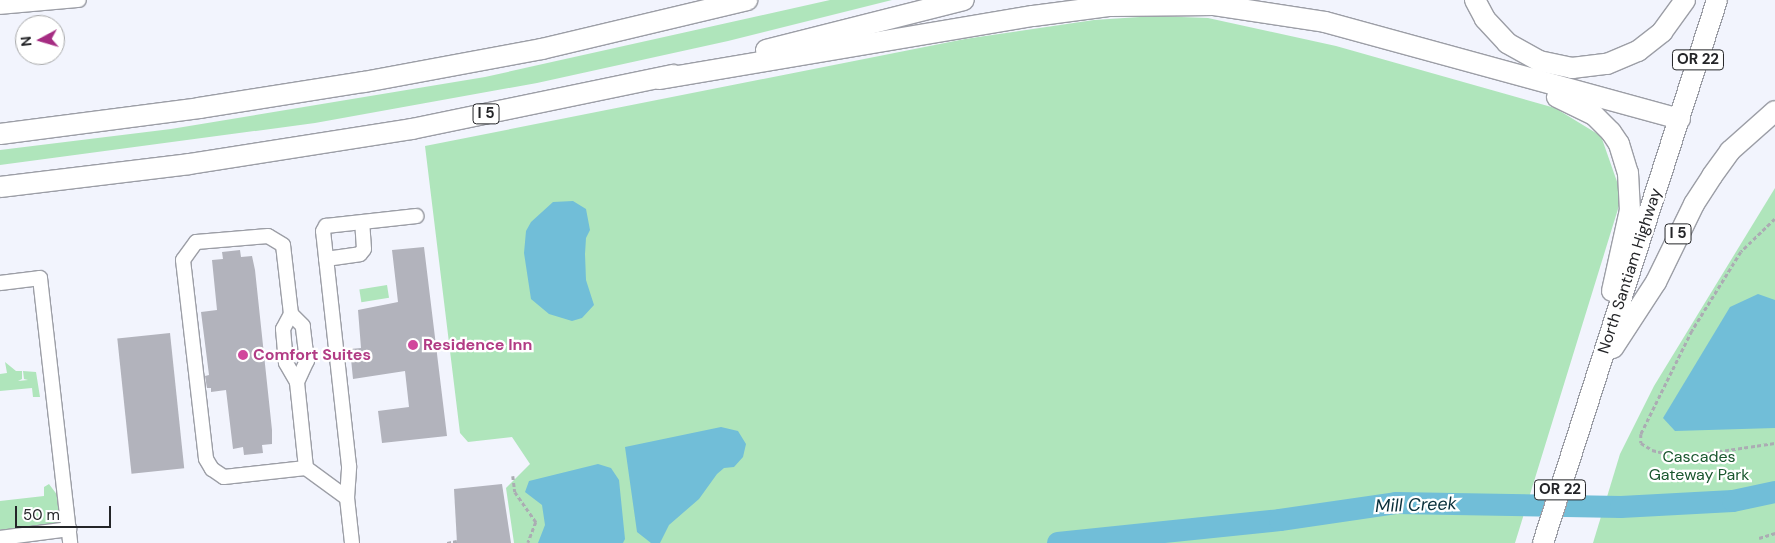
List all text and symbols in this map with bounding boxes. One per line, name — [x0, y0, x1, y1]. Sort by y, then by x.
north arrow — [15, 15, 65, 65]
text: N — [17, 35, 36, 47]
road number: OR 22 — [1672, 48, 1724, 72]
road number: I 5 — [472, 102, 500, 126]
street label: North Santiam Highway — [1594, 186, 1666, 356]
road number: I 5 — [1664, 222, 1692, 246]
place label: Residence Inn — [423, 335, 532, 355]
marker: Residence Inn — [407, 339, 419, 351]
place label: Comfort Suites — [253, 345, 371, 365]
marker: Comfort Suites — [237, 349, 249, 361]
park label: Cascades Gateway Park — [1649, 447, 1749, 485]
road number: OR 22 — [1534, 478, 1586, 502]
water label: Mill Creek — [1375, 493, 1457, 517]
scale bar — [18, 496, 114, 528]
text: 50 m — [23, 505, 60, 525]

